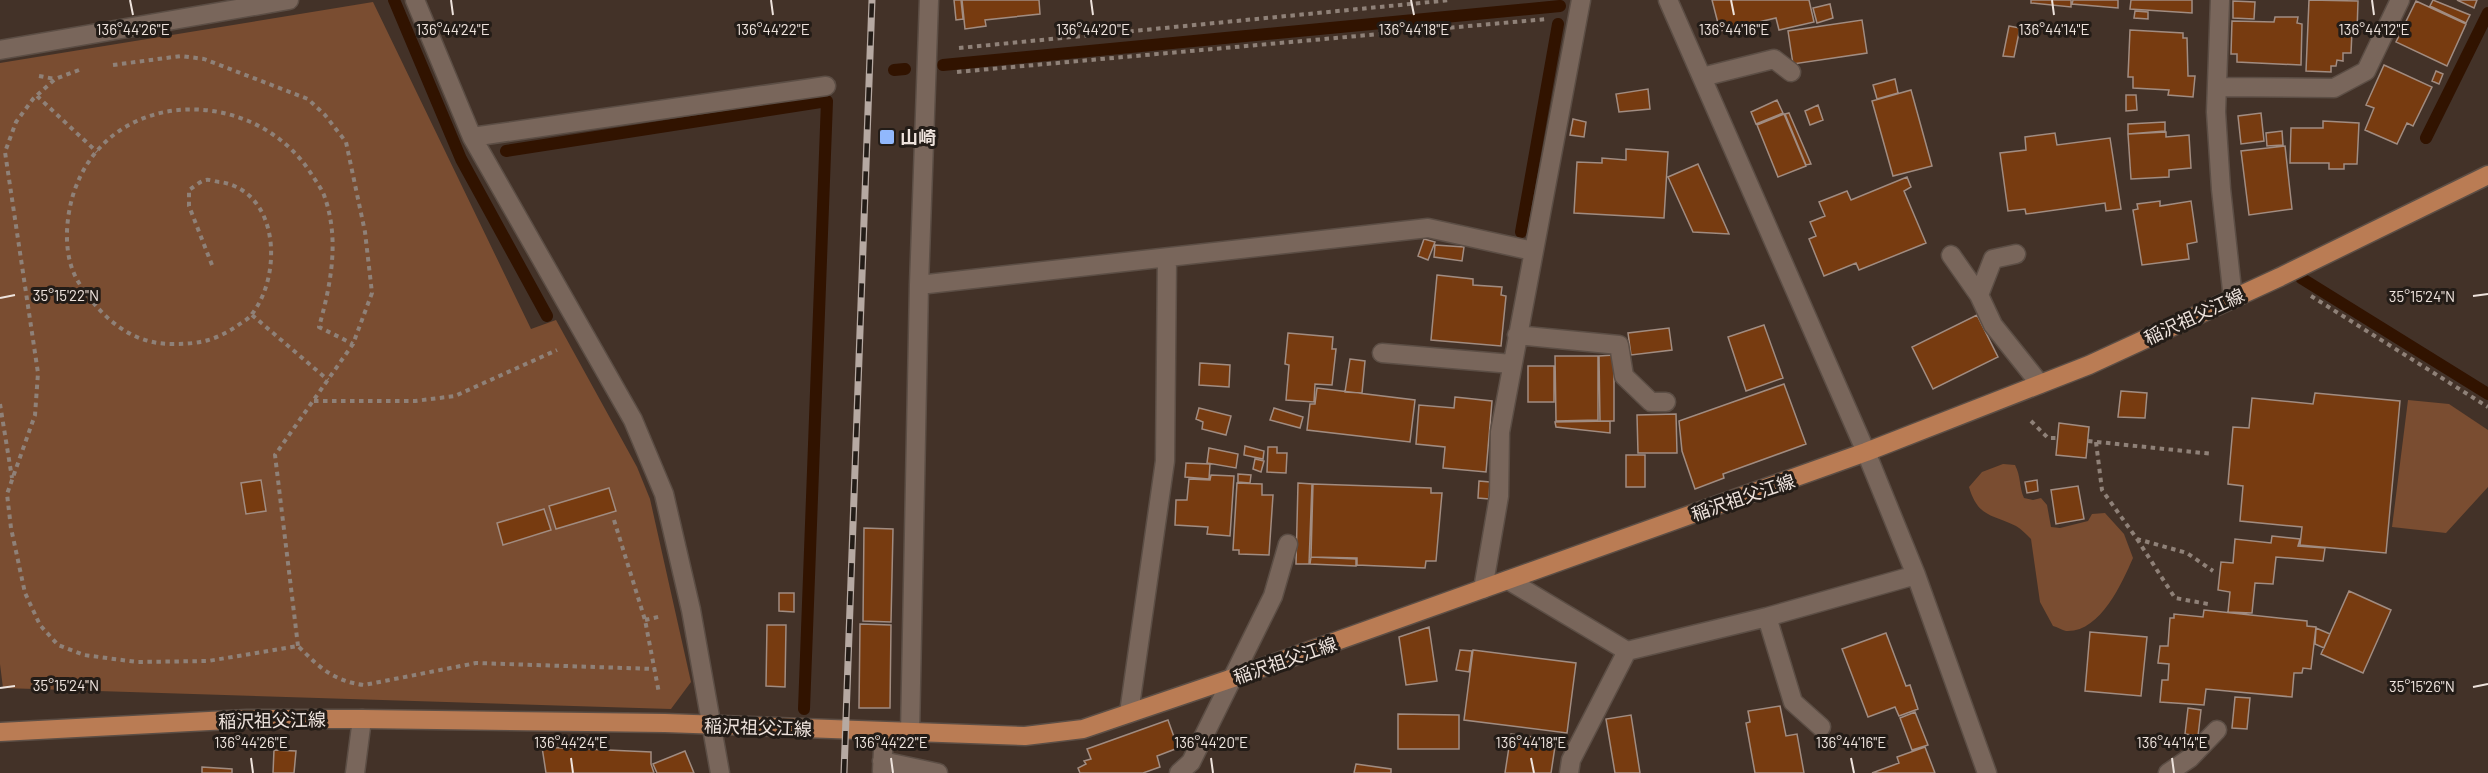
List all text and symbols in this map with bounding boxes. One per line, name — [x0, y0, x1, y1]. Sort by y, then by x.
text: 136°44'26"E — [96, 20, 170, 38]
text: 136°44'24"E — [416, 20, 490, 38]
text: 136°44'22"E — [736, 20, 810, 38]
text: 136°44'20"E — [1056, 20, 1130, 38]
text: 136°44'18"E — [1379, 20, 1449, 38]
text: 136°44'16"E — [1699, 20, 1769, 38]
text: 136°44'14"E — [2018, 20, 2090, 38]
text: 136°44'12"E — [2338, 20, 2410, 38]
place label: 山崎 — [900, 126, 936, 148]
marker: 山崎 — [878, 128, 896, 146]
street label: 稲沢祖父江線 — [2140, 283, 2248, 349]
text: 35°15'22"N — [33, 286, 99, 304]
text: 35°15'24"N — [2389, 287, 2455, 305]
street label: 稲沢祖父江線 — [1688, 469, 1798, 525]
street label: 稲沢祖父江線 — [1230, 632, 1340, 688]
text: 35°15'24"N — [33, 676, 99, 694]
text: 35°15'26"N — [2389, 677, 2455, 695]
street label: 稲沢祖父江線 — [218, 708, 326, 732]
street label: 稲沢祖父江線 — [704, 714, 812, 740]
text: 136°44'26"E — [214, 733, 288, 751]
text: 136°44'24"E — [534, 733, 608, 751]
text: 136°44'22"E — [854, 733, 928, 751]
text: 136°44'20"E — [1174, 733, 1248, 751]
text: 136°44'18"E — [1496, 733, 1566, 751]
text: 136°44'16"E — [1816, 733, 1886, 751]
text: 136°44'14"E — [2136, 733, 2208, 751]

